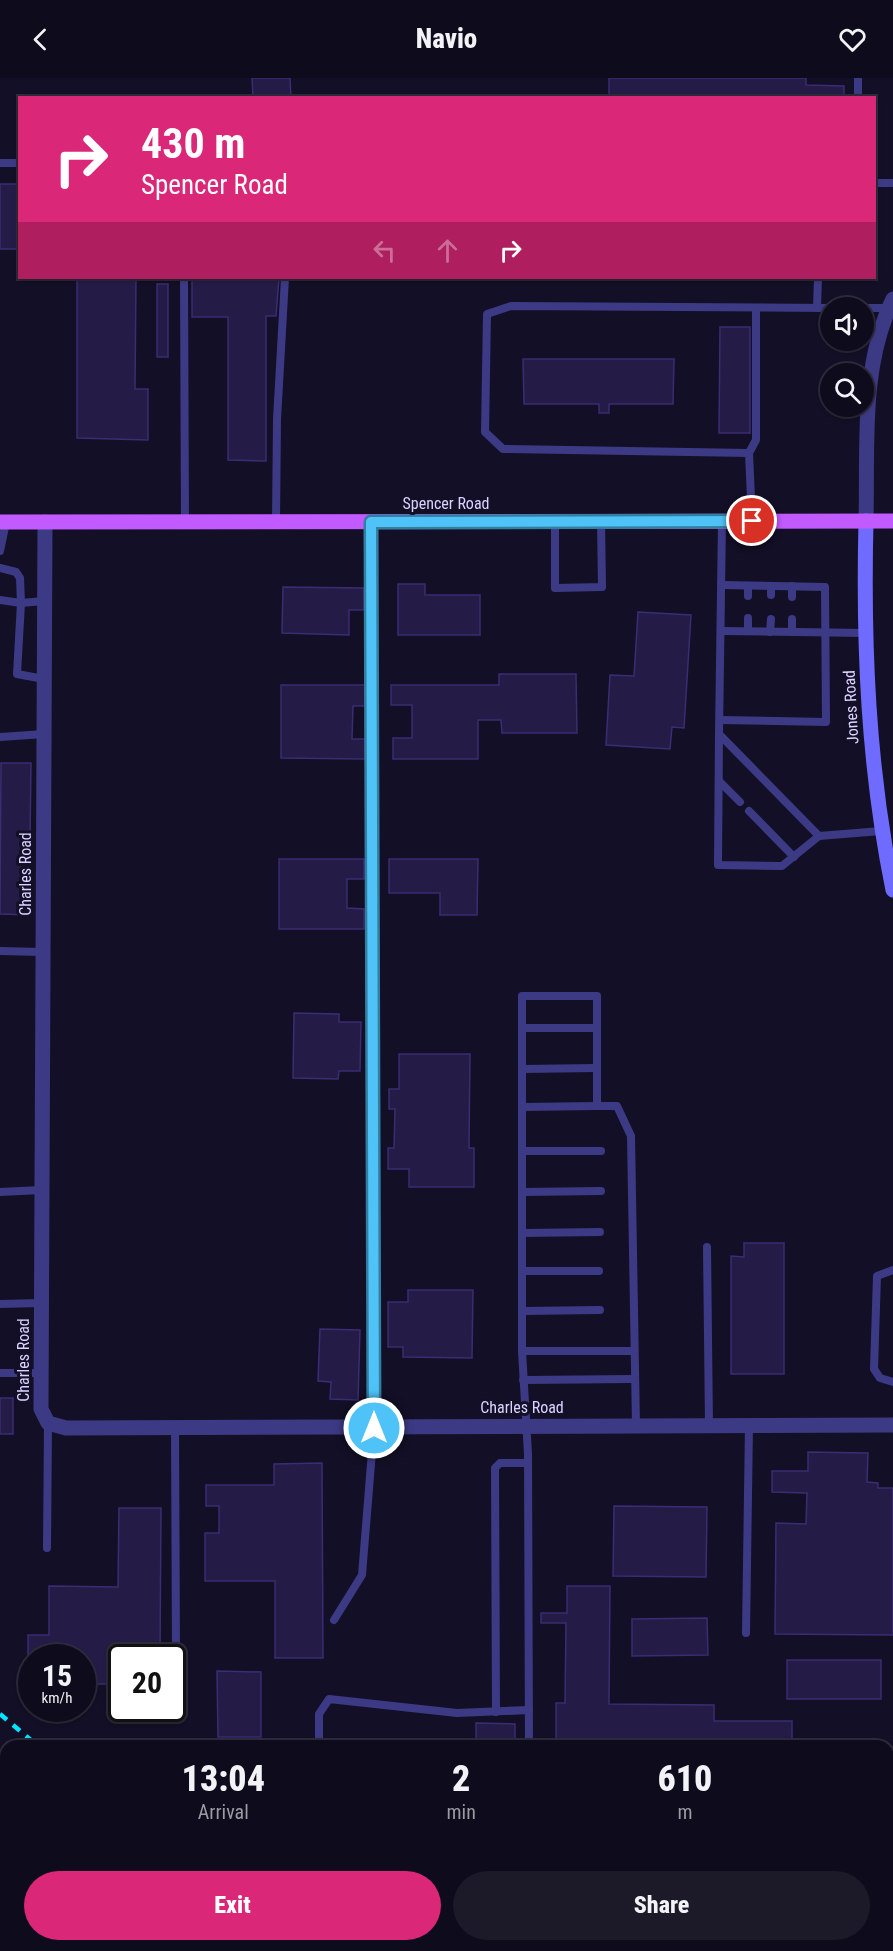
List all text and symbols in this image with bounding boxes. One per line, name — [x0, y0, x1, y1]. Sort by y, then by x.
icon: back — [24, 23, 57, 56]
text: Navio — [416, 23, 477, 55]
icon: heart — [836, 23, 869, 56]
text: 430 m — [141, 119, 246, 168]
icon: right — [42, 120, 120, 198]
text: Spencer Road — [141, 169, 288, 201]
icon: left — [368, 234, 401, 267]
icon: ahead — [431, 234, 464, 267]
icon: right — [494, 234, 527, 267]
map controls — [820, 297, 874, 417]
button: sound — [820, 297, 874, 351]
button: search — [820, 363, 874, 417]
street label: Spencer Road — [403, 494, 490, 513]
pin — [726, 495, 777, 546]
icon: arrive — [735, 504, 768, 537]
street label: Jones Road — [840, 669, 862, 745]
street label: Charles Road — [16, 832, 35, 916]
street label: Charles Road — [14, 1318, 33, 1402]
position arrow — [342, 1396, 406, 1460]
street label: Charles Road — [480, 1398, 564, 1417]
speed limit sign: 20 — [108, 1644, 186, 1722]
text: 15 — [42, 1658, 72, 1693]
text: km/h — [42, 1689, 72, 1707]
text: 13:04 — [182, 1758, 265, 1800]
text: 2 — [452, 1758, 470, 1800]
text: 610 — [657, 1758, 712, 1800]
text: Arrival — [198, 1800, 249, 1824]
text: min — [447, 1800, 476, 1824]
text: m — [677, 1800, 692, 1824]
button: Exit — [24, 1871, 441, 1940]
button: Share — [453, 1871, 870, 1940]

